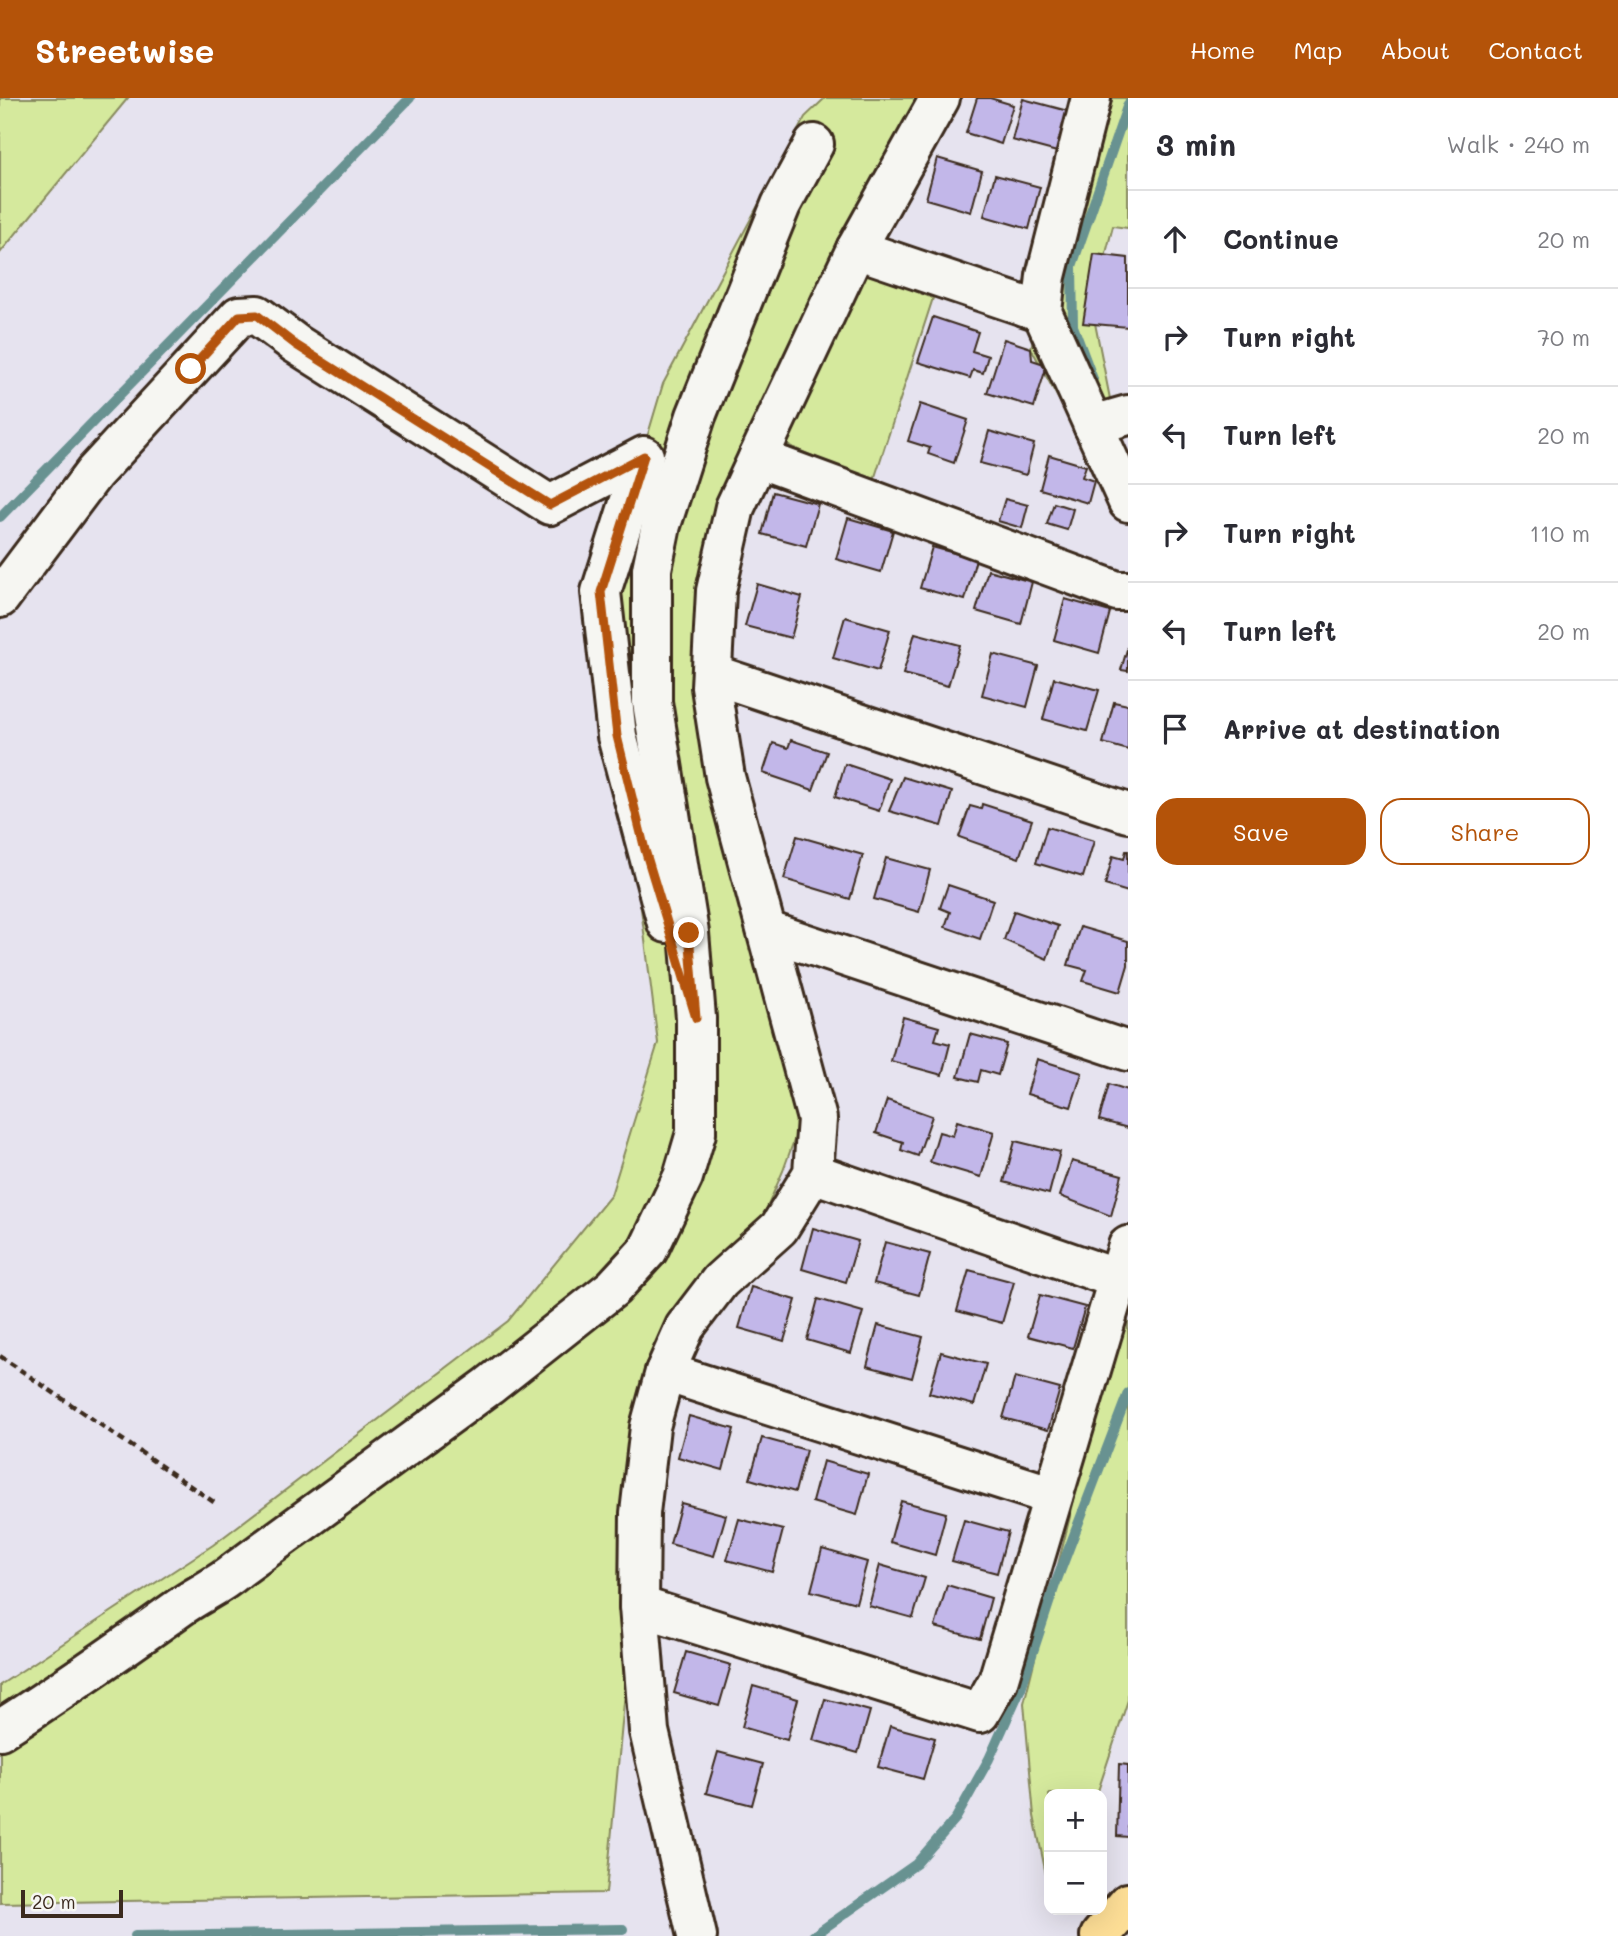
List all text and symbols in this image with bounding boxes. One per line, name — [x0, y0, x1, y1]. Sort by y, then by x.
text: Streetwise — [35, 28, 214, 71]
text: Home — [1190, 34, 1255, 65]
text: Map — [1293, 34, 1342, 65]
text: About — [1380, 34, 1450, 65]
text: Contact — [1488, 34, 1583, 65]
text: 3 min — [1156, 124, 1236, 164]
text: Walk · 240 m — [1447, 129, 1590, 159]
icon: ahead — [1156, 220, 1194, 258]
text: Continue — [1223, 222, 1339, 256]
text: 20 m — [1537, 224, 1590, 254]
icon: right — [1156, 318, 1194, 356]
text: Turn right — [1223, 320, 1356, 354]
text: 70 m — [1537, 322, 1590, 352]
route start — [175, 353, 206, 384]
icon: left — [1156, 416, 1194, 454]
text: Turn left — [1223, 418, 1336, 452]
text: 20 m — [1537, 420, 1590, 450]
icon: right — [1156, 514, 1194, 552]
text: Turn right — [1223, 516, 1356, 550]
text: 110 m — [1530, 518, 1590, 548]
icon: left — [1156, 612, 1194, 650]
text: Turn left — [1223, 614, 1336, 648]
text: 20 m — [1537, 616, 1590, 646]
icon: arrive — [1156, 710, 1194, 748]
text: Arrive at destination — [1223, 712, 1500, 746]
button: Save — [1156, 798, 1366, 865]
button: Share — [1380, 798, 1590, 865]
route end — [673, 917, 704, 948]
map controls — [1044, 1789, 1107, 1915]
button: + — [1044, 1789, 1107, 1852]
button: − — [1044, 1852, 1107, 1915]
scale bar — [21, 1887, 122, 1919]
text: 20 m — [32, 1889, 76, 1914]

